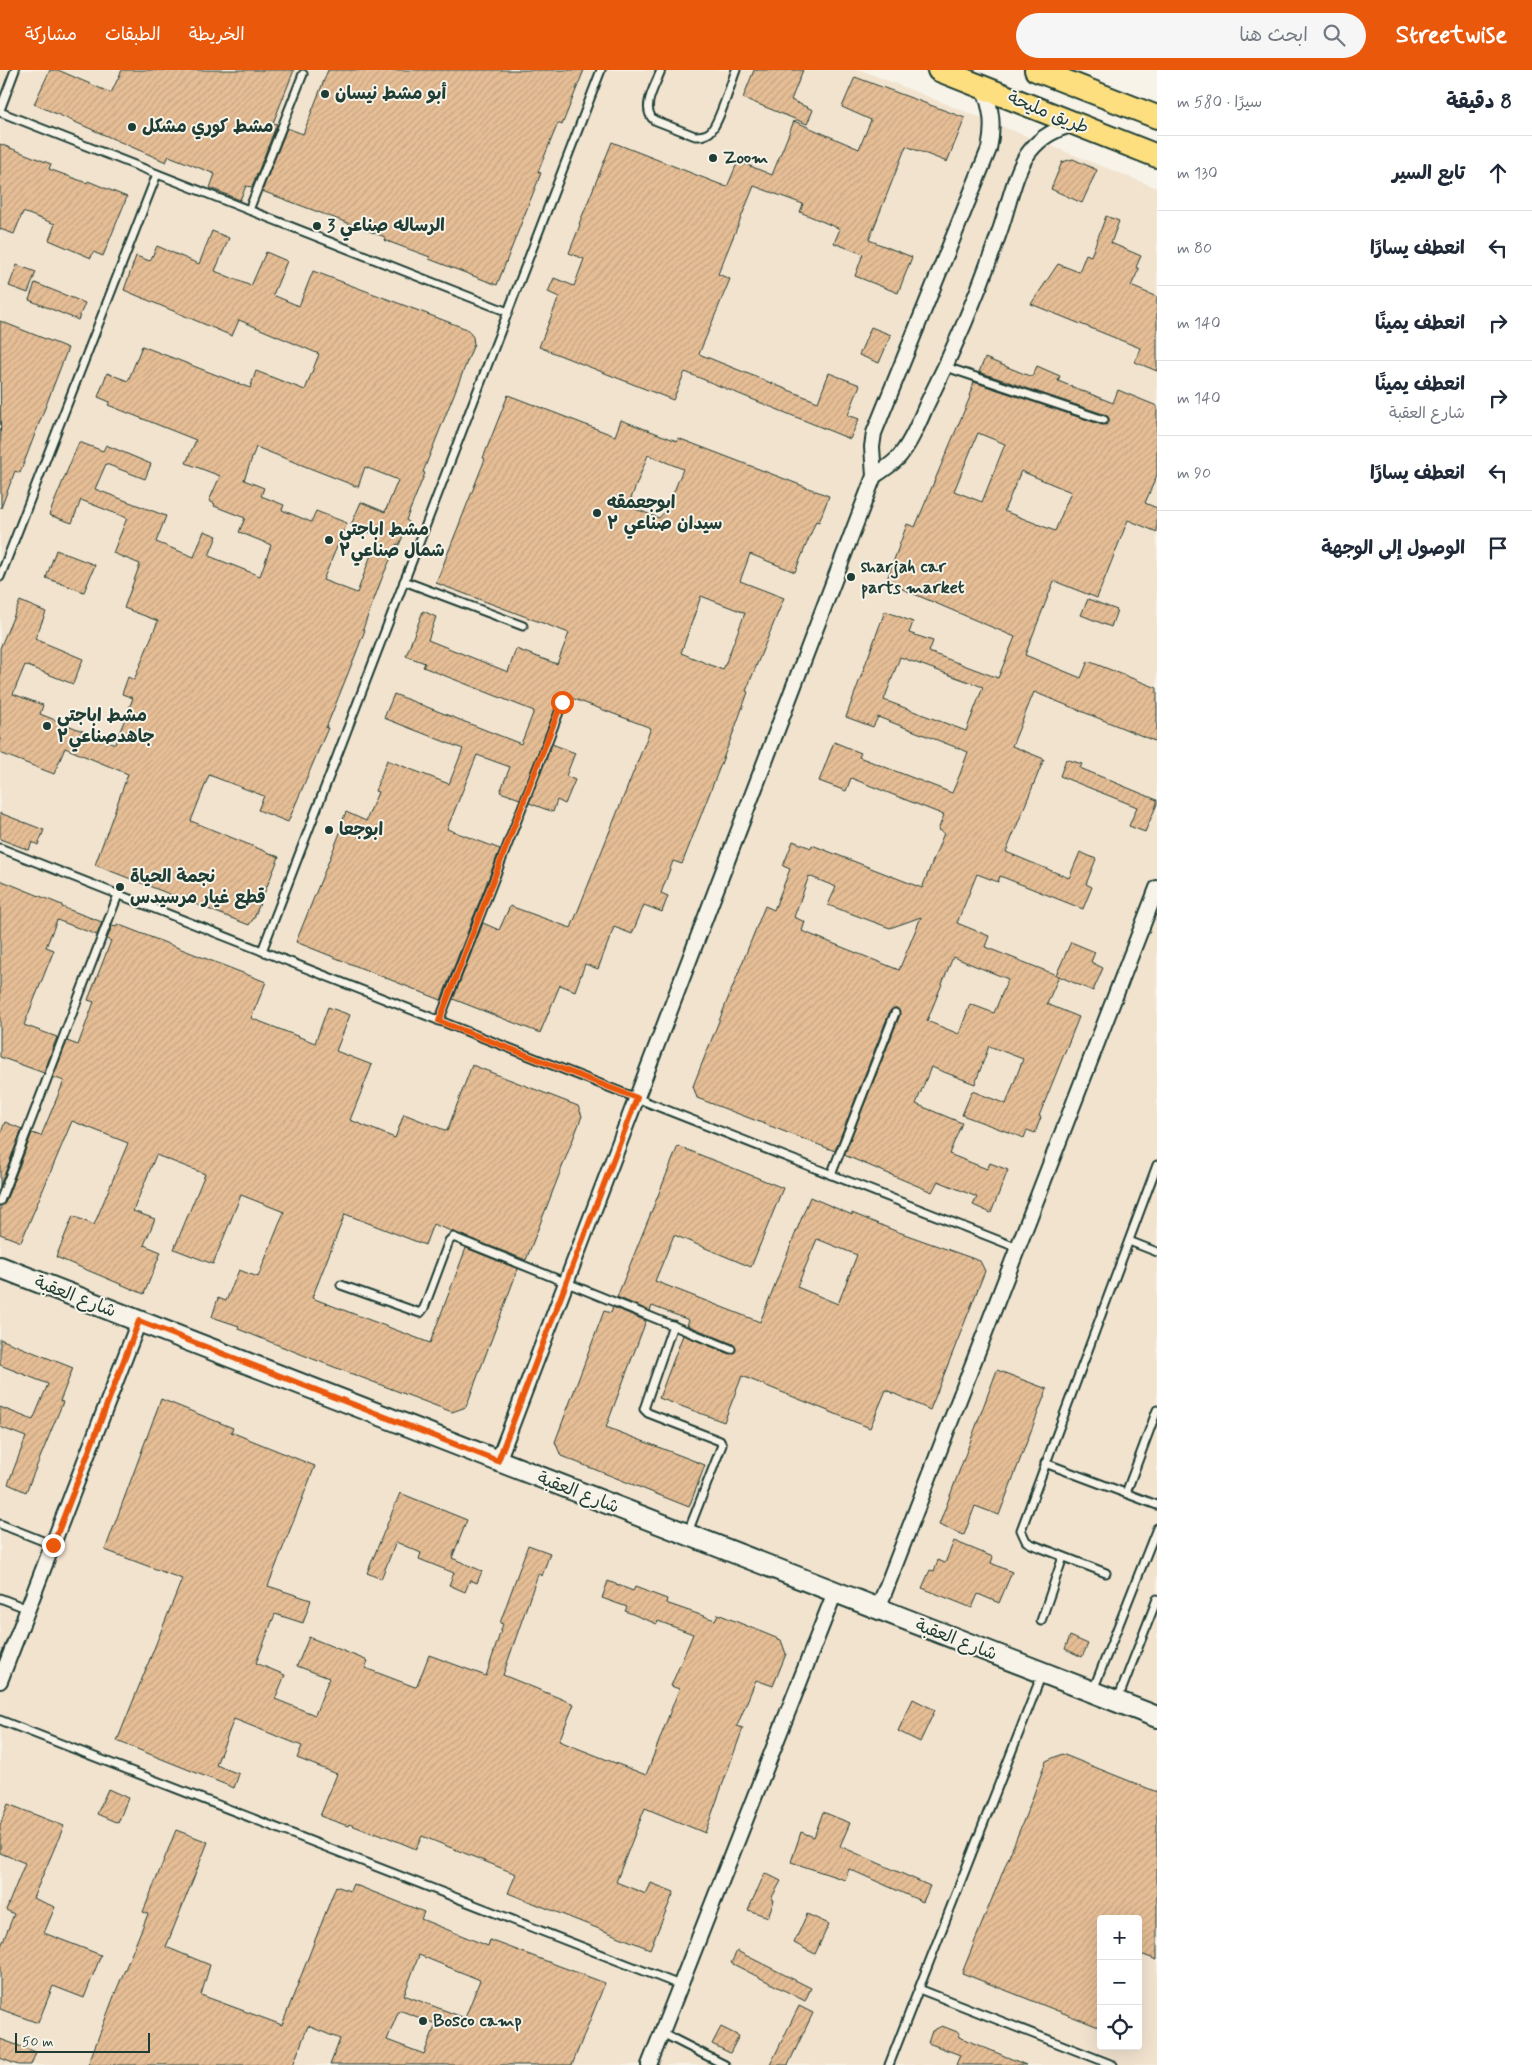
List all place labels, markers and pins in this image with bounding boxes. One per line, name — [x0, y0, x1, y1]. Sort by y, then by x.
place label: أبو مشط نيسان — [335, 82, 446, 106]
marker: أبو مشط نيسان — [319, 88, 331, 100]
place label: مشط كوري مشكل — [142, 115, 274, 140]
marker: مشط كوري مشكل — [126, 121, 138, 133]
place label: Zoom — [723, 146, 768, 170]
marker: Zoom — [707, 152, 719, 164]
place label: الرساله صناعي 3 — [327, 214, 445, 241]
marker: الرساله صناعي 3 — [311, 220, 323, 232]
place label: ابوجعمقه سيدان صناعي ٣ — [607, 491, 722, 539]
marker: ابوجعمقه سيدان صناعي ٣ — [591, 507, 603, 519]
place label: مشط اباجتي شمال صناعي٣ — [339, 518, 445, 566]
marker: مشط اباجتي شمال صناعي٣ — [323, 534, 335, 546]
place label: sharjah car parts market — [860, 555, 965, 600]
marker: sharjah car parts market — [845, 571, 857, 583]
place label: مشط اباجتي جاهدصناعي٣ — [57, 704, 155, 752]
marker: مشط اباجتي جاهدصناعي٣ — [41, 720, 53, 732]
place label: ابوجعا — [339, 818, 383, 842]
marker: ابوجعا — [323, 824, 335, 836]
place label: نجمة الحياة قطع غيار مرسيدس — [130, 865, 266, 910]
marker: نجمة الحياة قطع غيار مرسيدس — [114, 881, 126, 893]
place label: Bosco camp — [433, 2009, 522, 2033]
marker: Bosco camp — [417, 2015, 429, 2027]

